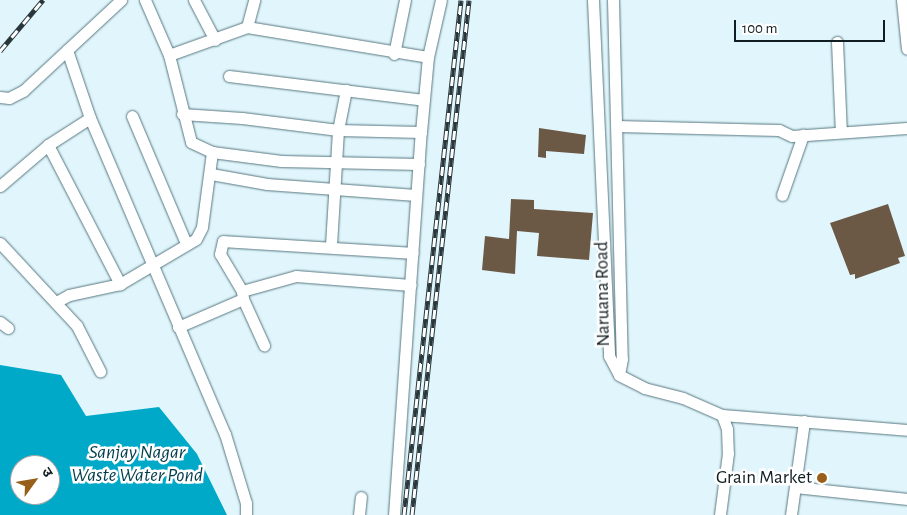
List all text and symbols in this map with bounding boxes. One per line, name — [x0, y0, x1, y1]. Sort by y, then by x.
scale bar — [737, 10, 888, 42]
text: 100 m — [742, 21, 777, 36]
street label: Naruana Road — [591, 241, 615, 347]
water label: Sanjay Nagar Waste Water Pond — [71, 440, 203, 487]
north arrow — [10, 455, 60, 505]
text: उ — [39, 465, 55, 480]
place label: Grain Market — [716, 467, 812, 489]
marker: Grain Market — [816, 472, 828, 484]

